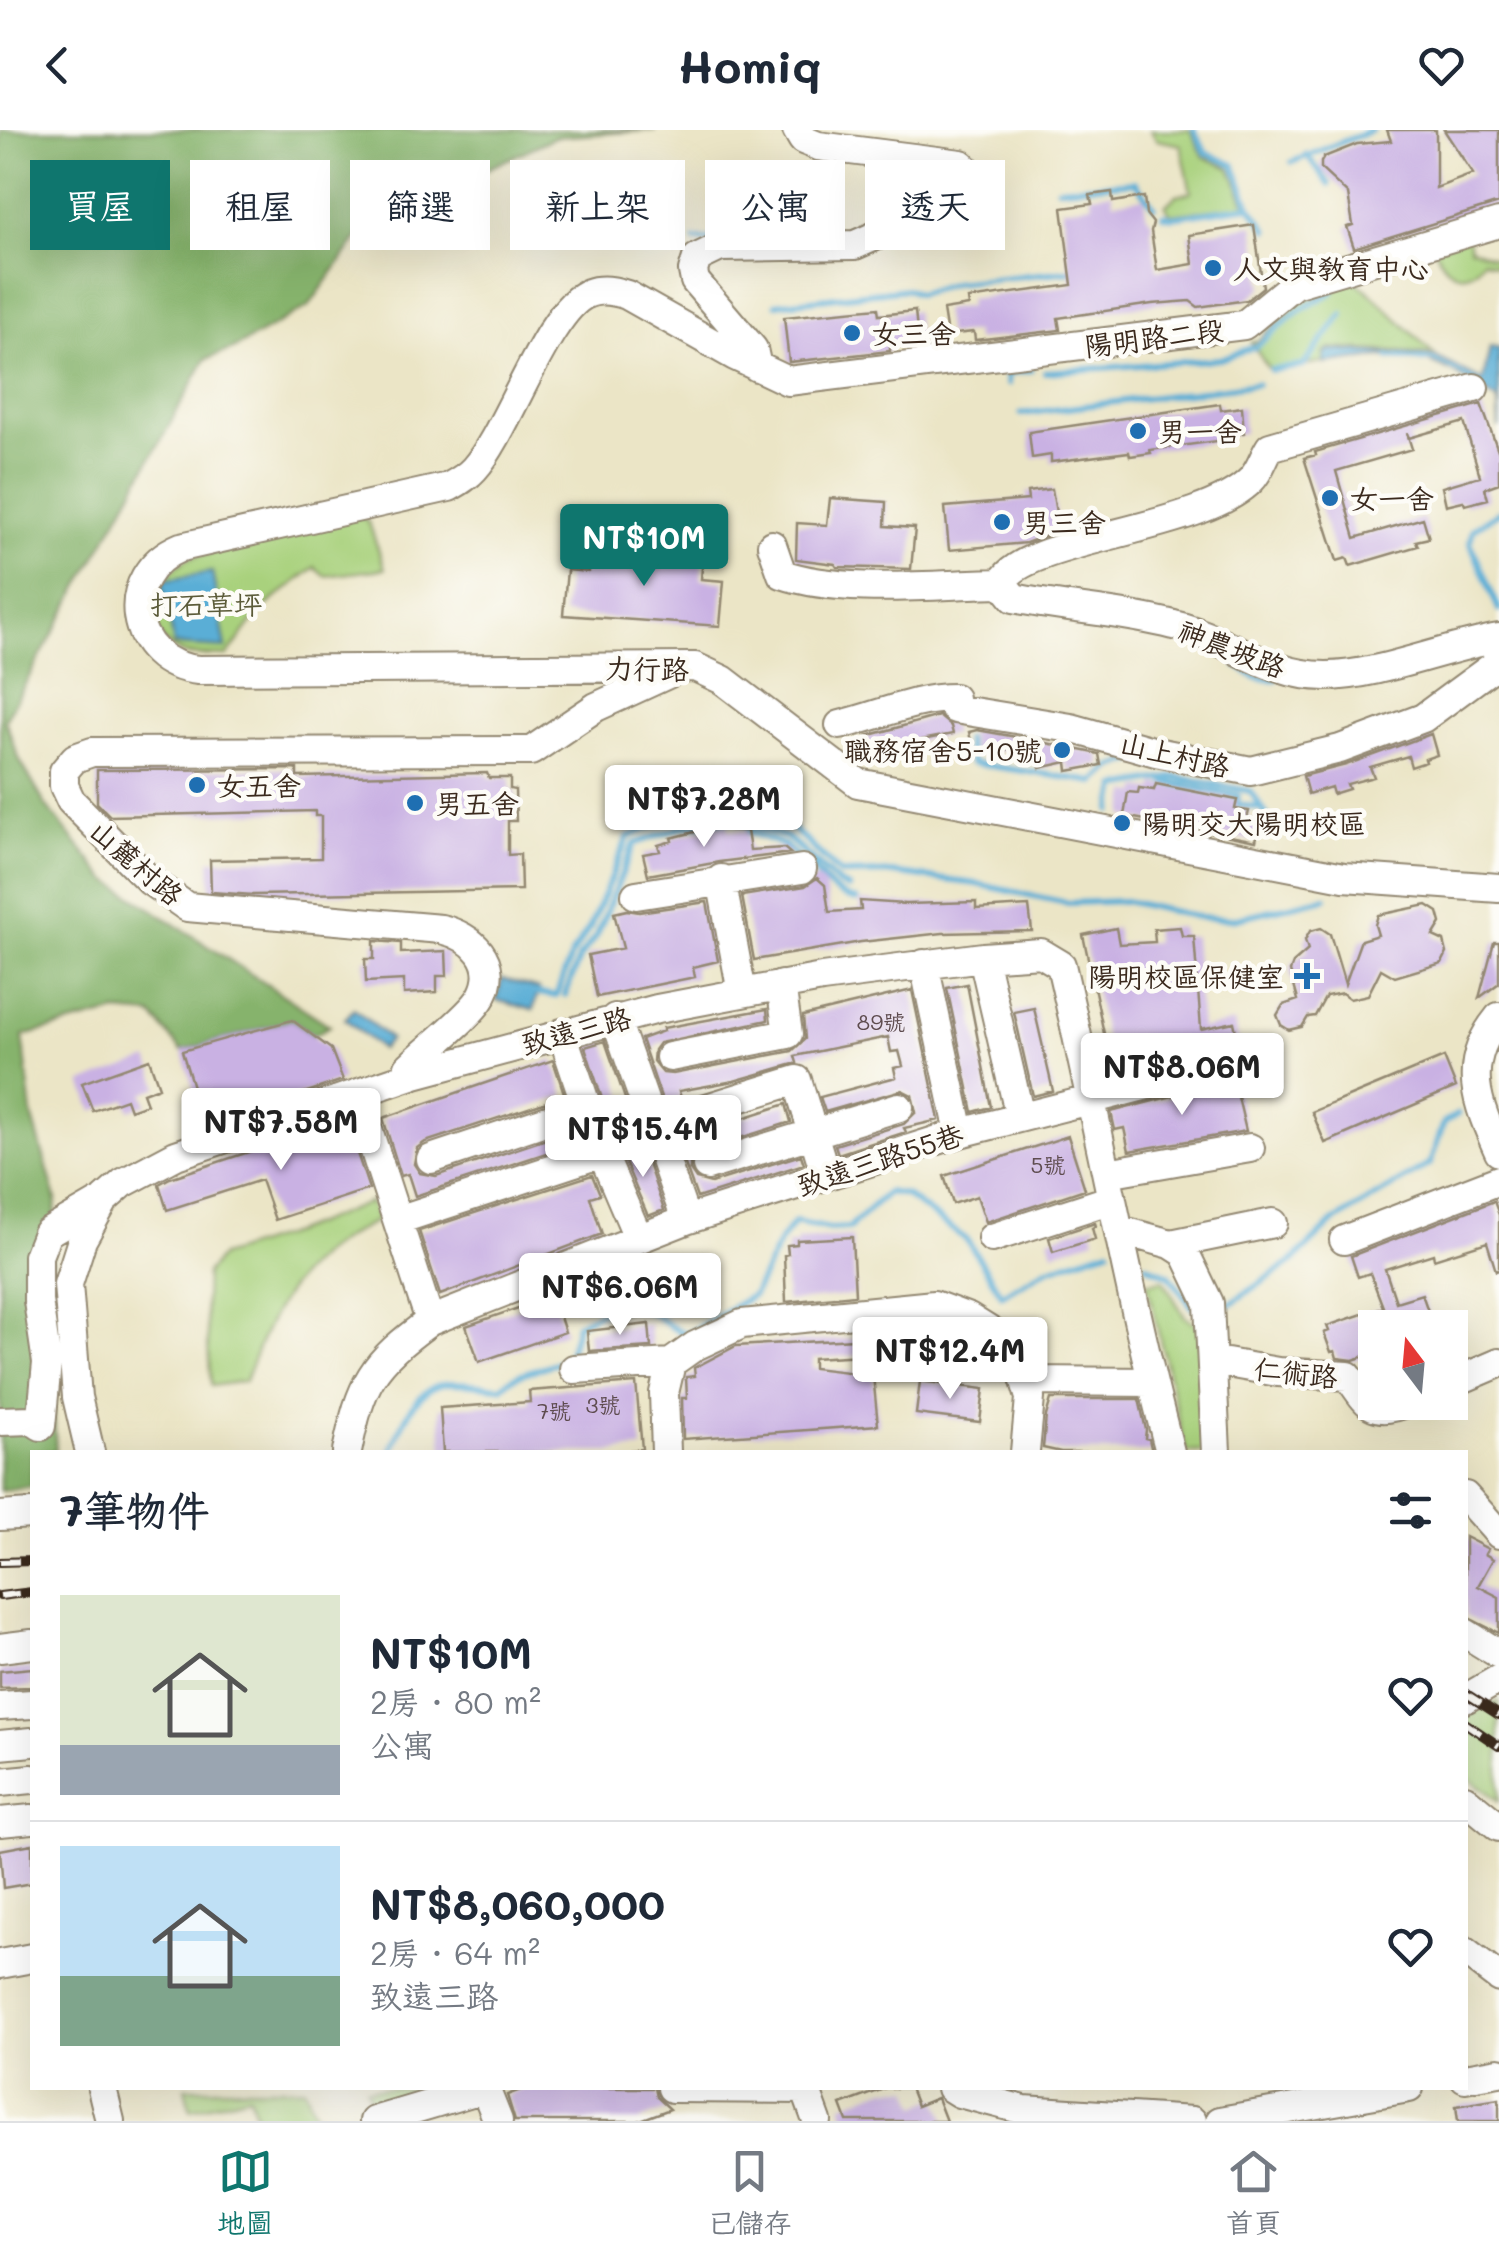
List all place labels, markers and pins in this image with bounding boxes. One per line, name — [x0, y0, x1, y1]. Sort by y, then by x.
place label: 人文與教育中心 — [1233, 250, 1429, 286]
marker: 人文與教育中心 — [1202, 257, 1224, 279]
place label: 女三舍 — [872, 315, 956, 351]
marker: 女三舍 — [841, 322, 863, 344]
place label: 男一舍 — [1158, 413, 1242, 449]
marker: 男一舍 — [1127, 420, 1149, 442]
place label: 女一舍 — [1350, 480, 1434, 516]
marker: 女一舍 — [1319, 487, 1341, 509]
pin: NT$10M — [563, 504, 725, 589]
place label: 男三舍 — [1022, 504, 1106, 540]
marker: 男三舍 — [991, 511, 1013, 533]
place label: 職務宿舍5-10號 — [844, 732, 1042, 768]
marker: 職務宿舍5-10號 — [1051, 739, 1073, 761]
pin: NT$7.28M — [601, 765, 807, 850]
place label: 女五舍 — [217, 767, 301, 803]
marker: 女五舍 — [186, 774, 208, 796]
place label: 男五舍 — [435, 785, 519, 821]
marker: 男五舍 — [404, 792, 426, 814]
place label: 陽明交大陽明校區 — [1142, 805, 1366, 841]
marker: 陽明交大陽明校區 — [1111, 812, 1133, 834]
place label: 陽明校區保健室 — [1088, 958, 1284, 994]
marker: 陽明校區保健室 — [1294, 963, 1320, 989]
pin: NT$8.06M — [1079, 1033, 1285, 1118]
pin: NT$7.58M — [178, 1088, 384, 1173]
pin: NT$15.4M — [540, 1095, 746, 1180]
pin: NT$6.06M — [517, 1253, 723, 1338]
pin: NT$12.4M — [847, 1317, 1053, 1402]

